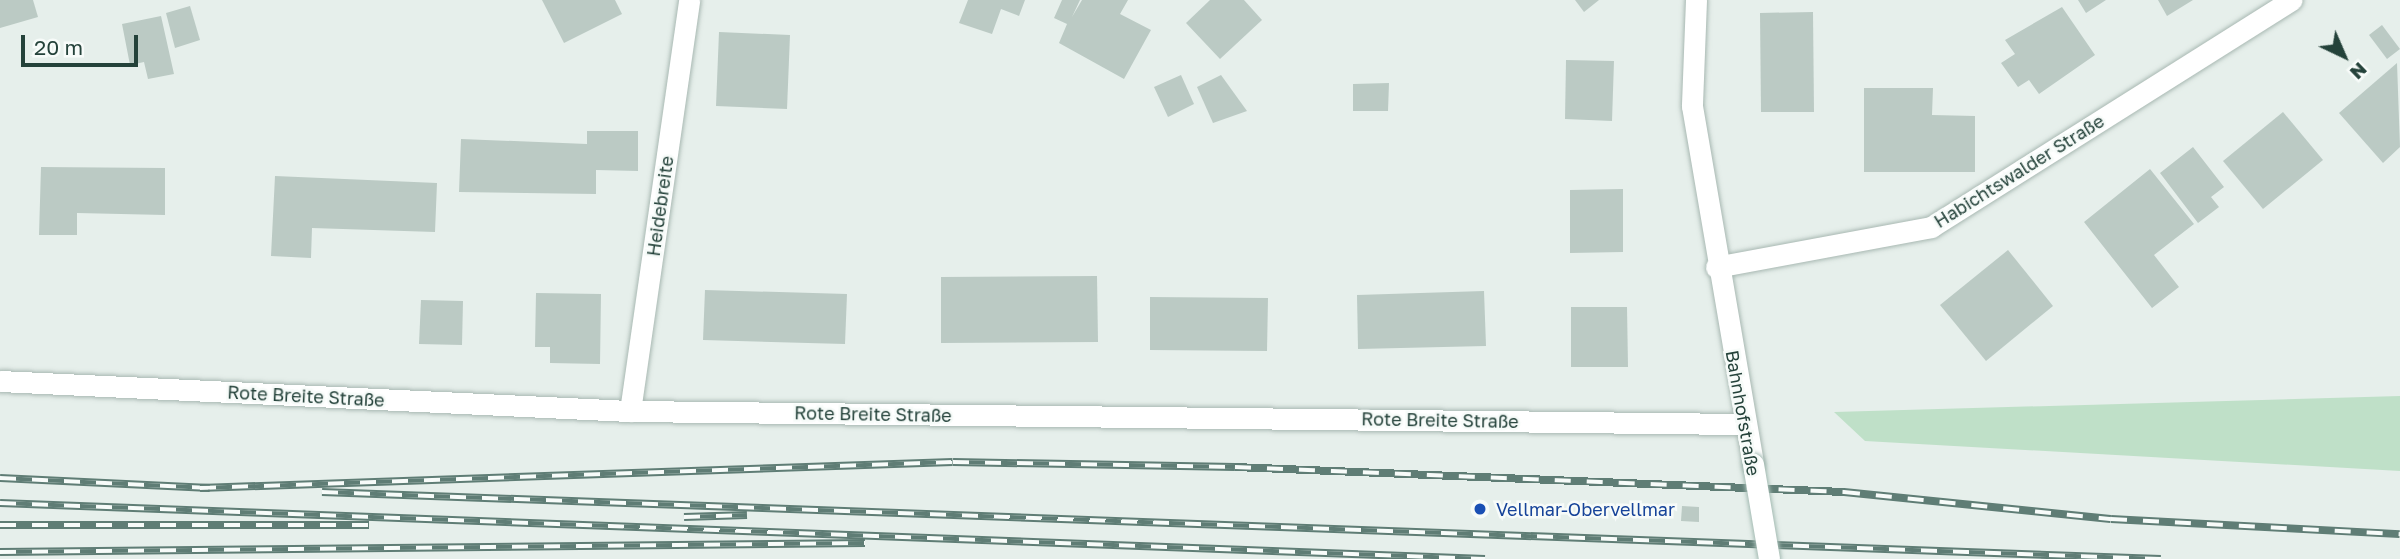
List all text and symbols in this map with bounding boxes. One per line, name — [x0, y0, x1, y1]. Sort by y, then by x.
scale bar — [24, 21, 142, 65]
north arrow — [2309, 21, 2379, 91]
text: 20 m — [34, 34, 83, 60]
text: N — [2346, 58, 2372, 85]
street label: Habichtswalder Straße — [1930, 110, 2108, 232]
street label: Heidebreite — [642, 154, 678, 258]
street label: Bahnhofstraße — [1721, 348, 1765, 478]
street label: Rote Breite Straße — [227, 381, 385, 411]
street label: Rote Breite Straße — [794, 402, 952, 426]
street label: Rote Breite Straße — [1361, 408, 1519, 432]
place label: Vellmar-Obervellmar — [1496, 498, 1675, 520]
marker: Vellmar-Obervellmar — [1470, 499, 1490, 519]

